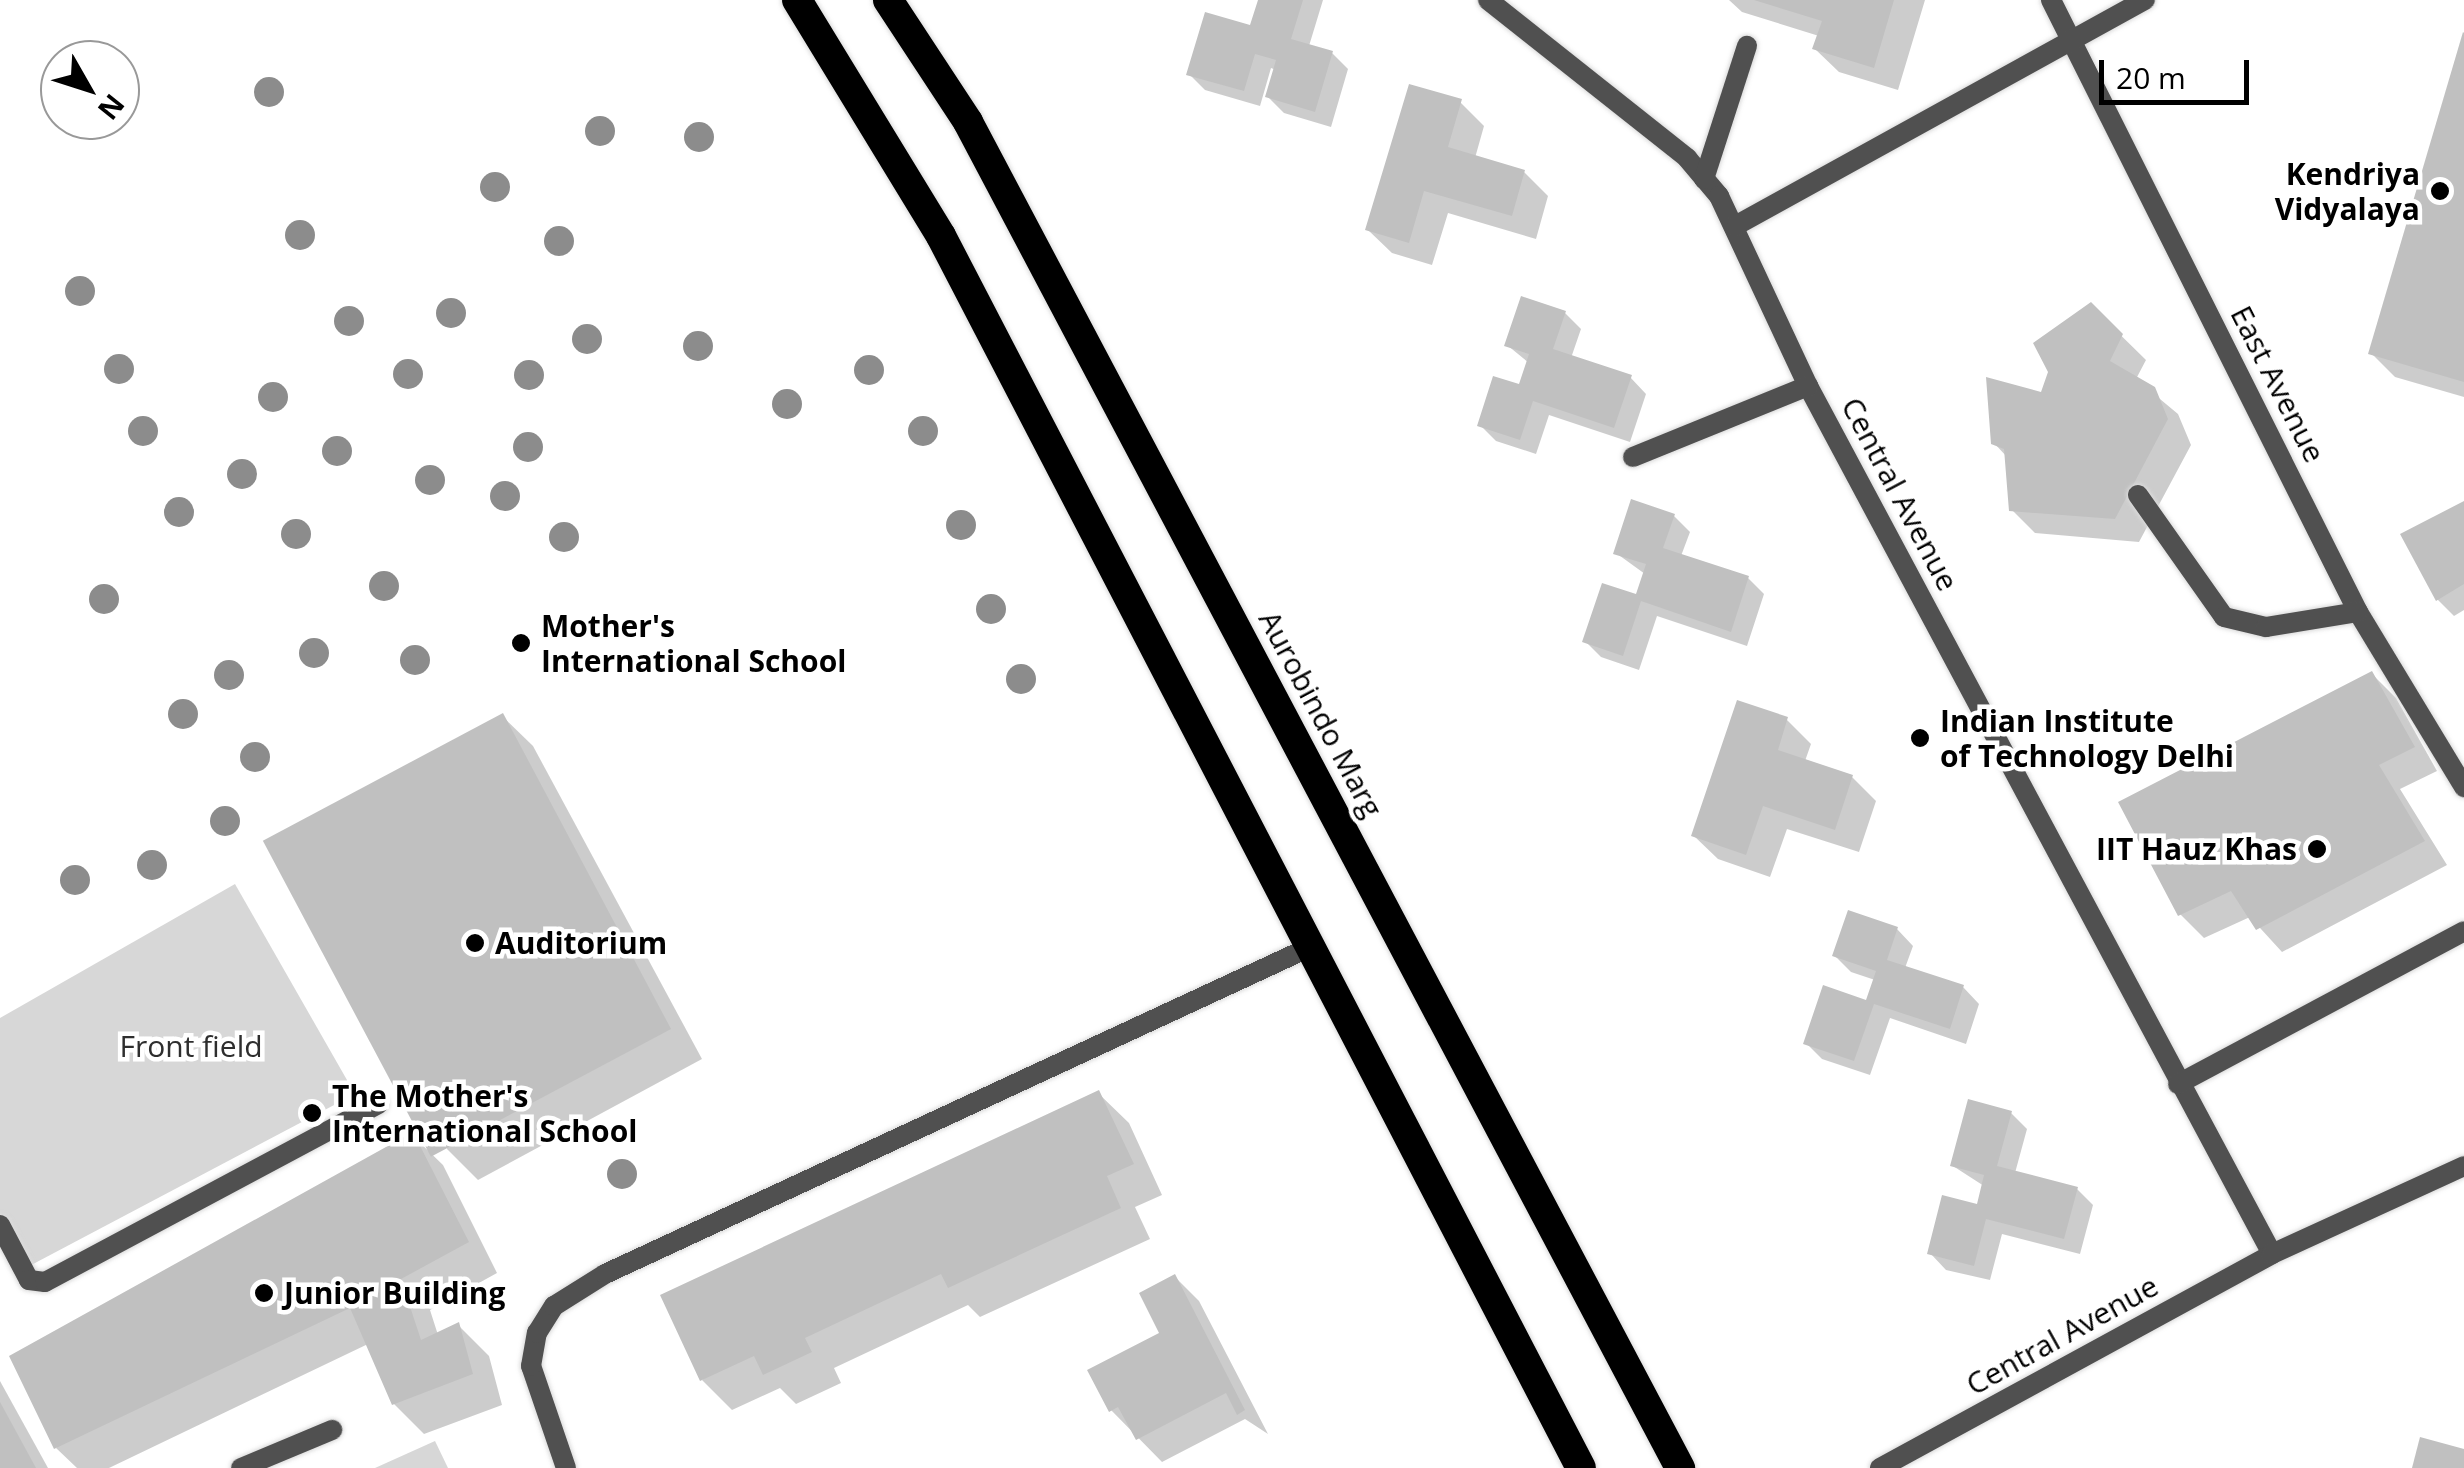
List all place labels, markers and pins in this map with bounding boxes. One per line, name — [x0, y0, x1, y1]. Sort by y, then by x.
place label: Kendriya Vidyalaya — [2275, 156, 2420, 226]
marker: Kendriya Vidyalaya — [2429, 180, 2451, 202]
place label: Mother's International School — [541, 608, 846, 678]
marker: Mother's International School — [510, 632, 532, 654]
place label: Indian Institute of Technology Delhi — [1940, 703, 2234, 774]
marker: Indian Institute of Technology Delhi — [1909, 727, 1931, 749]
place label: IIT Hauz Khas — [2096, 831, 2297, 867]
marker: IIT Hauz Khas — [2306, 838, 2328, 860]
place label: Auditorium — [495, 925, 667, 961]
marker: Auditorium — [464, 932, 486, 954]
place label: The Mother's International School — [332, 1078, 637, 1148]
marker: The Mother's International School — [301, 1102, 323, 1124]
place label: Junior Building — [284, 1275, 505, 1311]
marker: Junior Building — [253, 1282, 275, 1304]

